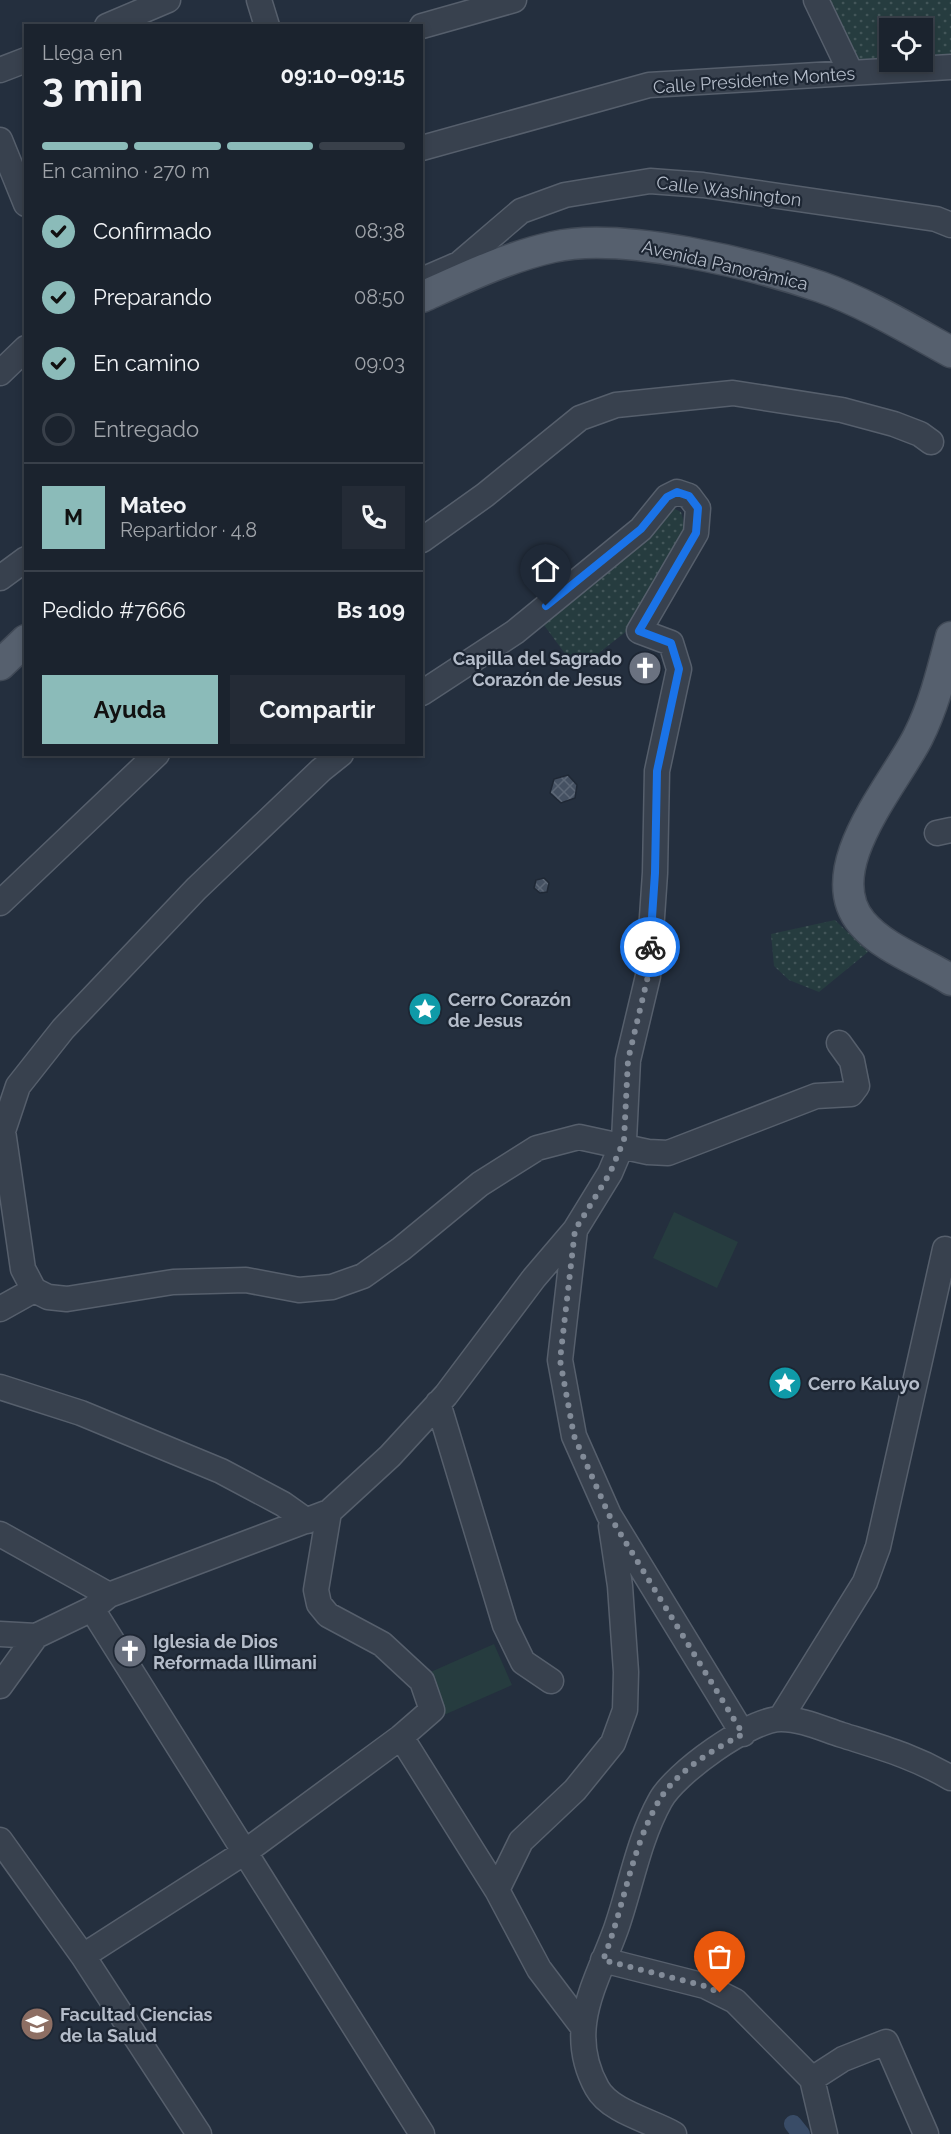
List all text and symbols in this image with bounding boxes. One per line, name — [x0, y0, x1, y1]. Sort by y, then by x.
map controls — [879, 18, 933, 72]
button: locate — [879, 18, 933, 72]
text: Llega en — [42, 41, 123, 65]
text: 09:10–09:15 — [281, 62, 405, 88]
street label: Calle Presidente Montes — [652, 62, 856, 98]
text: 3 min — [42, 64, 143, 110]
text: En camino · 270 m — [42, 159, 210, 183]
street label: Calle Washington — [655, 172, 803, 210]
icon: check — [42, 215, 75, 248]
text: Confirmado — [93, 218, 212, 244]
text: 08:38 — [355, 219, 405, 243]
street label: Avenida Panorámica — [640, 236, 810, 294]
icon: check — [42, 281, 75, 314]
text: Preparando — [93, 284, 212, 310]
text: 08:50 — [354, 285, 405, 309]
icon: check — [42, 347, 75, 380]
text: En camino — [93, 350, 200, 376]
text: 09:03 — [354, 351, 405, 375]
text: Entregado — [93, 416, 199, 442]
button: phone — [342, 486, 405, 549]
text: Mateo — [120, 492, 186, 518]
text: M — [64, 504, 83, 530]
text: Repartidor · 4.8 — [120, 518, 257, 542]
pin — [520, 544, 571, 606]
icon: home — [529, 553, 562, 586]
text: Pedido #7666 — [42, 597, 186, 623]
text: Bs 109 — [337, 597, 405, 623]
place label: Capilla del Sagrado Corazón de Jesus — [453, 648, 622, 690]
church icon: Capilla del Sagrado Corazón de Jesus — [627, 650, 663, 686]
button: Ayuda — [42, 675, 218, 744]
button: Compartir — [230, 675, 405, 744]
courier — [620, 917, 680, 977]
icon: bike — [634, 931, 667, 964]
place label: Cerro Corazón de Jesus — [448, 989, 571, 1031]
place icon: Cerro Corazón de Jesus — [407, 991, 443, 1027]
place icon: Cerro Kaluyo — [767, 1365, 803, 1401]
place label: Cerro Kaluyo — [808, 1373, 920, 1394]
place label: Iglesia de Dios Reformada Illimani — [153, 1631, 317, 1673]
church icon: Iglesia de Dios Reformada Illimani — [112, 1633, 148, 1669]
pin — [694, 1931, 745, 1993]
icon: bag — [703, 1940, 736, 1973]
place label: Facultad Ciencias de la Salud — [60, 2004, 213, 2046]
school or university icon: Facultad Ciencias de la Salud — [19, 2006, 55, 2042]

